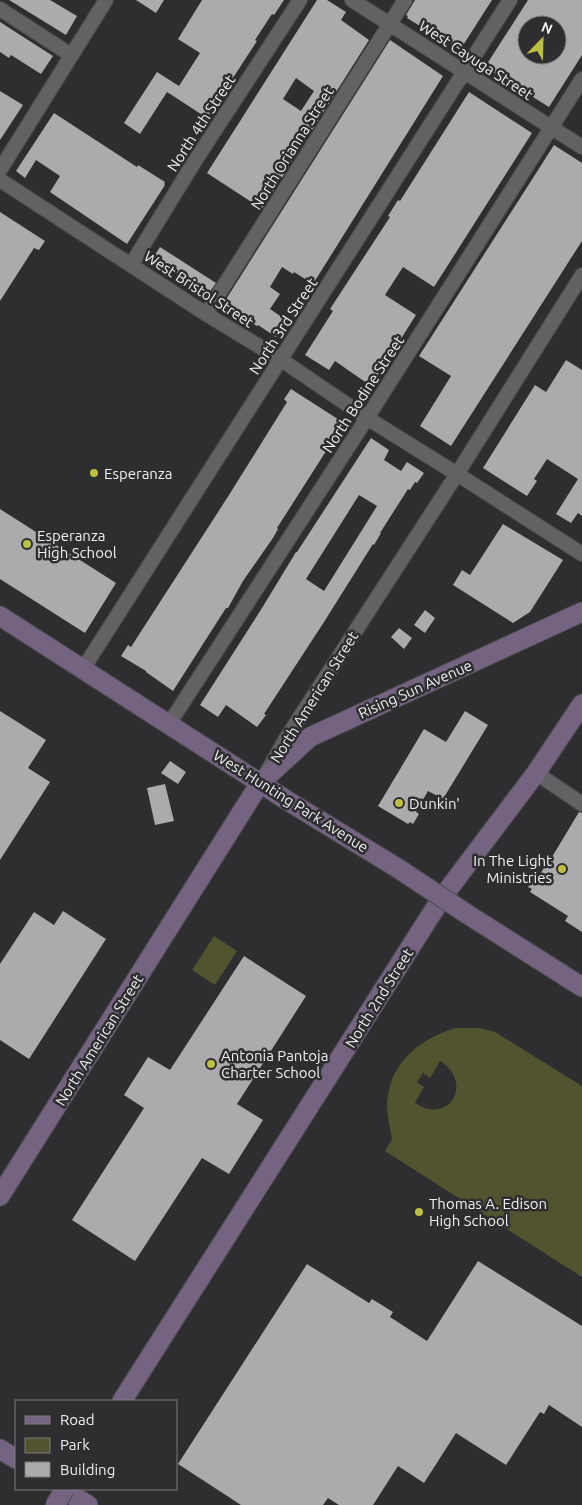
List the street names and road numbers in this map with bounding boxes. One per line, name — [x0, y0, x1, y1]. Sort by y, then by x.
street label: West Cayuga Street — [416, 17, 536, 103]
street label: North 4th Street — [164, 72, 238, 174]
street label: North Orianna Street — [247, 83, 337, 213]
street label: West Bristol Street — [141, 247, 257, 331]
street label: North 3rd Street — [246, 275, 320, 377]
street label: North Bodine Street — [319, 332, 407, 456]
street label: North American Street — [267, 628, 362, 766]
street label: Rising Sun Avenue — [355, 656, 475, 722]
street label: West Hunting Park Avenue — [210, 746, 372, 856]
street label: North 2nd Street — [342, 945, 417, 1051]
street label: North American Street — [52, 971, 147, 1109]

